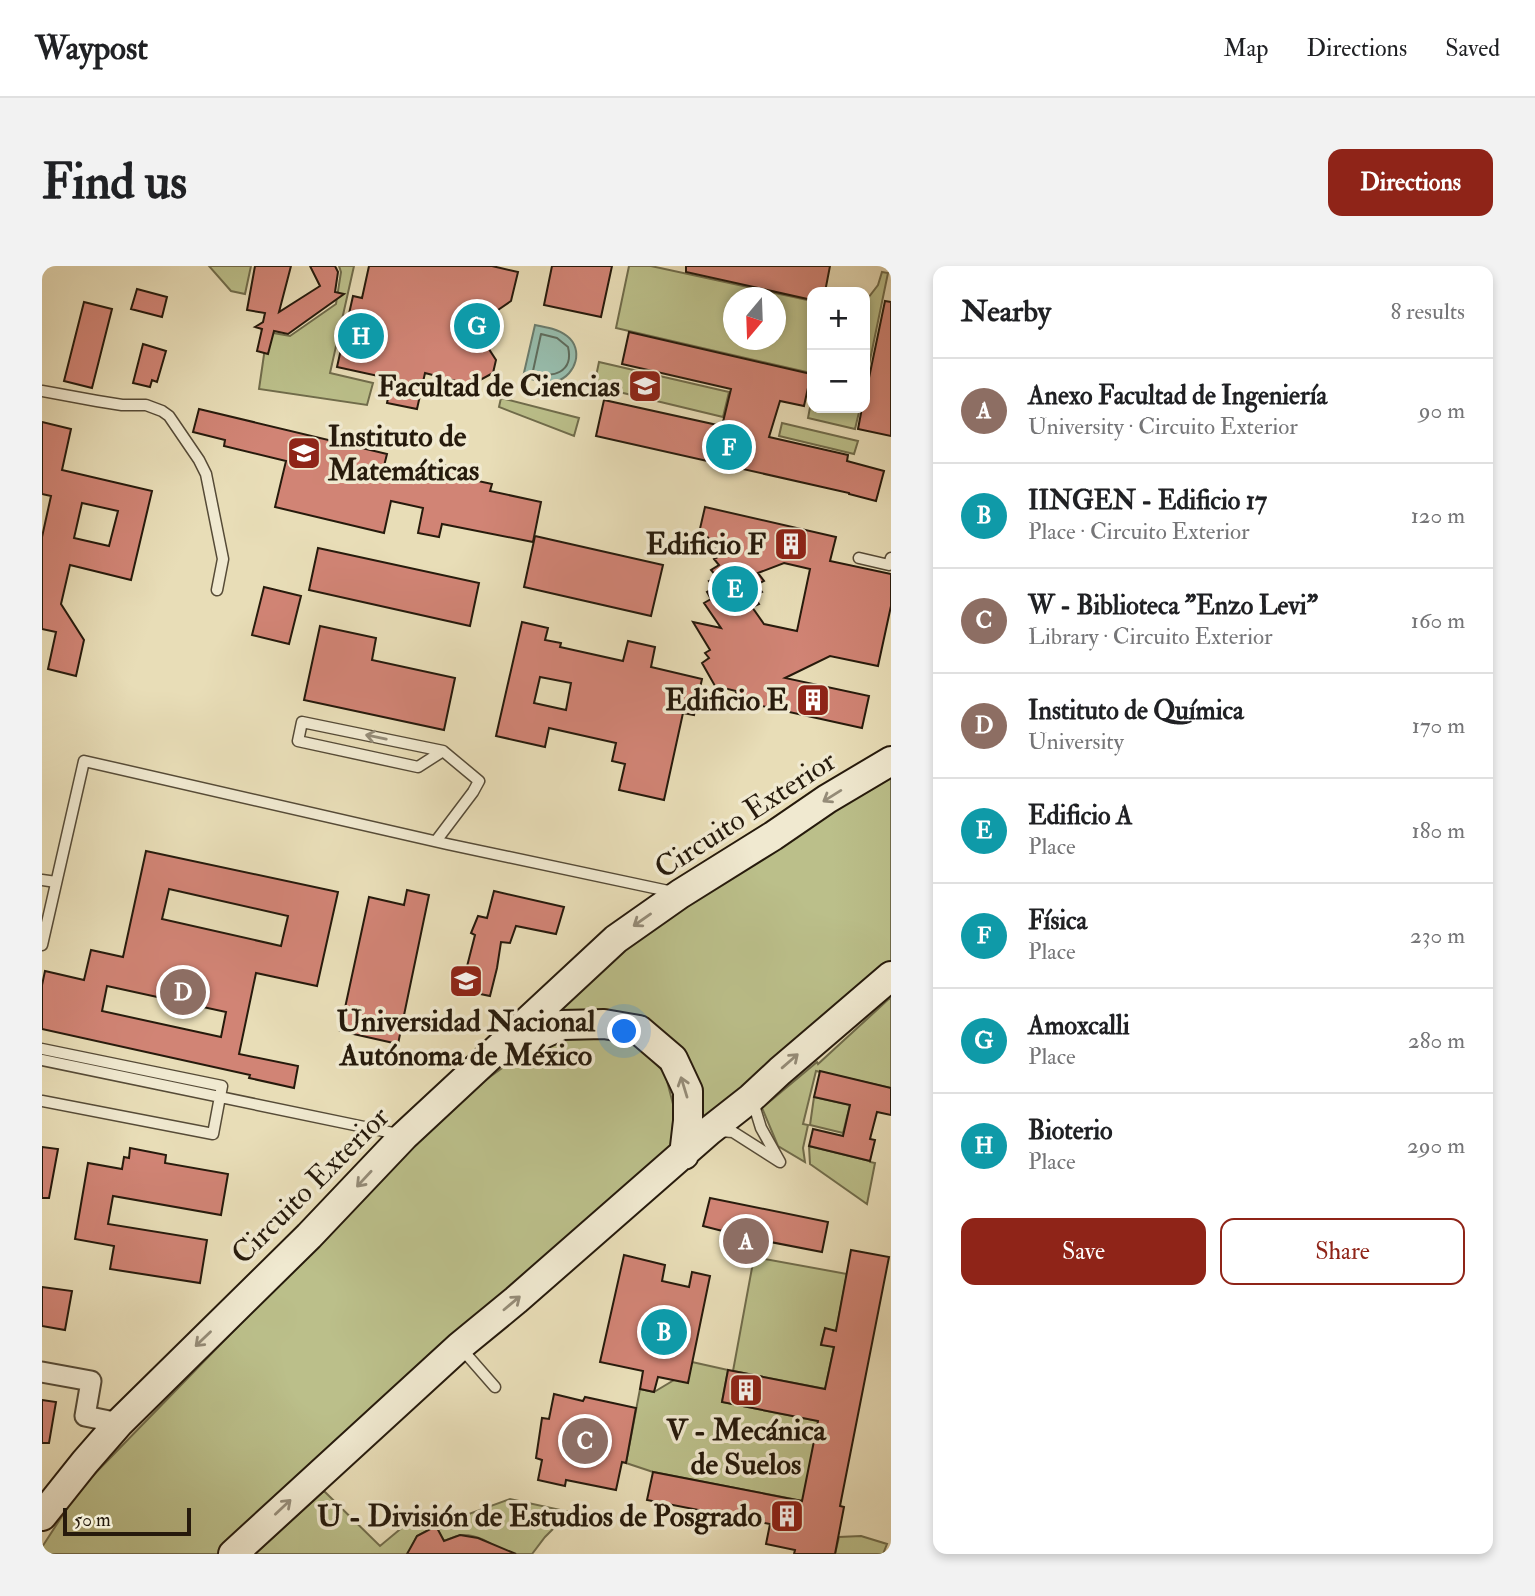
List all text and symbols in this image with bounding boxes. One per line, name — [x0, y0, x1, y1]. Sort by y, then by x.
text: Waypost — [35, 28, 148, 69]
text: Map — [1223, 33, 1268, 64]
text: Directions — [1306, 33, 1407, 64]
text: Saved — [1445, 33, 1500, 64]
button: Directions — [1328, 149, 1493, 216]
text: Find us — [42, 152, 187, 213]
north arrow — [723, 287, 786, 350]
map controls — [807, 287, 870, 413]
button: + — [807, 287, 870, 350]
text: Nearby — [961, 293, 1051, 330]
text: 8 results — [1390, 297, 1465, 326]
pin: G — [454, 300, 500, 352]
pin: H — [338, 310, 384, 362]
button: − — [807, 350, 870, 413]
school or university icon: Facultad de Ciencias — [626, 367, 664, 405]
place label: Facultad de Ciencias — [378, 368, 620, 405]
text: Anexo Facultad de Ingeniería — [1028, 380, 1327, 412]
text: A — [977, 396, 991, 425]
text: 90 m — [1419, 396, 1465, 425]
text: University · Circuito Exterior — [1028, 412, 1298, 441]
place label: Instituto de Matemáticas — [327, 418, 479, 489]
pin: F — [706, 421, 752, 473]
school or university icon: Instituto de Matemáticas — [285, 434, 323, 472]
text: IINGEN - Edificio 17 — [1028, 485, 1267, 517]
text: B — [976, 501, 992, 530]
text: 120 m — [1411, 501, 1465, 530]
text: Place · Circuito Exterior — [1028, 517, 1250, 546]
building icon: Edificio F — [772, 525, 810, 563]
place label: Edificio F — [646, 526, 766, 563]
pin: E — [712, 563, 758, 615]
text: W - Biblioteca "Enzo Levi" — [1028, 590, 1318, 622]
text: C — [976, 606, 992, 635]
text: 160 m — [1411, 606, 1465, 635]
text: Library · Circuito Exterior — [1028, 622, 1273, 651]
building icon: Edificio E — [794, 681, 832, 719]
place label: Edificio E — [665, 682, 788, 719]
text: Instituto de Química — [1028, 695, 1244, 727]
text: D — [975, 711, 993, 740]
text: 170 m — [1412, 711, 1465, 740]
text: University — [1028, 727, 1124, 756]
one-way arrow — [365, 730, 388, 744]
street label: Circuito Exterior — [648, 742, 843, 887]
one-way arrow — [823, 790, 843, 804]
text: Edificio A — [1028, 800, 1133, 832]
text: E — [976, 816, 992, 845]
text: 180 m — [1412, 816, 1465, 845]
text: Place — [1028, 832, 1076, 861]
text: Física — [1028, 905, 1087, 937]
one-way arrow — [633, 913, 652, 927]
text: F — [977, 921, 991, 950]
text: 230 m — [1410, 921, 1465, 950]
text: Place — [1028, 937, 1076, 966]
school or university icon: Universidad Nacional Autónoma de México — [447, 962, 485, 1000]
pin: D — [160, 966, 206, 1018]
place label: Universidad Nacional Autónoma de México — [337, 1003, 596, 1074]
text: Amoxcalli — [1028, 1010, 1130, 1042]
your location — [607, 1014, 641, 1048]
text: G — [974, 1026, 994, 1055]
text: 280 m — [1408, 1026, 1465, 1055]
text: Place — [1028, 1042, 1076, 1071]
one-way arrow — [781, 1053, 799, 1069]
one-way arrow — [677, 1077, 690, 1099]
street label: Circuito Exterior — [224, 1099, 397, 1272]
text: Bioterio — [1028, 1115, 1113, 1147]
text: H — [975, 1131, 993, 1160]
text: 290 m — [1407, 1131, 1465, 1160]
text: Place — [1028, 1147, 1076, 1176]
one-way arrow — [355, 1170, 372, 1187]
pin: A — [723, 1215, 769, 1267]
button: Save — [961, 1218, 1206, 1285]
button: Share — [1220, 1218, 1465, 1285]
one-way arrow — [503, 1295, 521, 1310]
pin: B — [641, 1306, 687, 1358]
one-way arrow — [195, 1331, 212, 1348]
building icon: V - Mecánica de Suelos — [727, 1371, 765, 1409]
place label: V - Mecánica de Suelos — [665, 1412, 827, 1483]
pin: C — [562, 1415, 608, 1467]
building icon: U - División de Estudios de Posgrado — [768, 1497, 806, 1535]
place label: U - División de Estudios de Posgrado — [317, 1498, 762, 1535]
one-way arrow — [274, 1499, 291, 1516]
scale bar — [63, 1505, 191, 1537]
text: 50 m — [74, 1508, 111, 1532]

